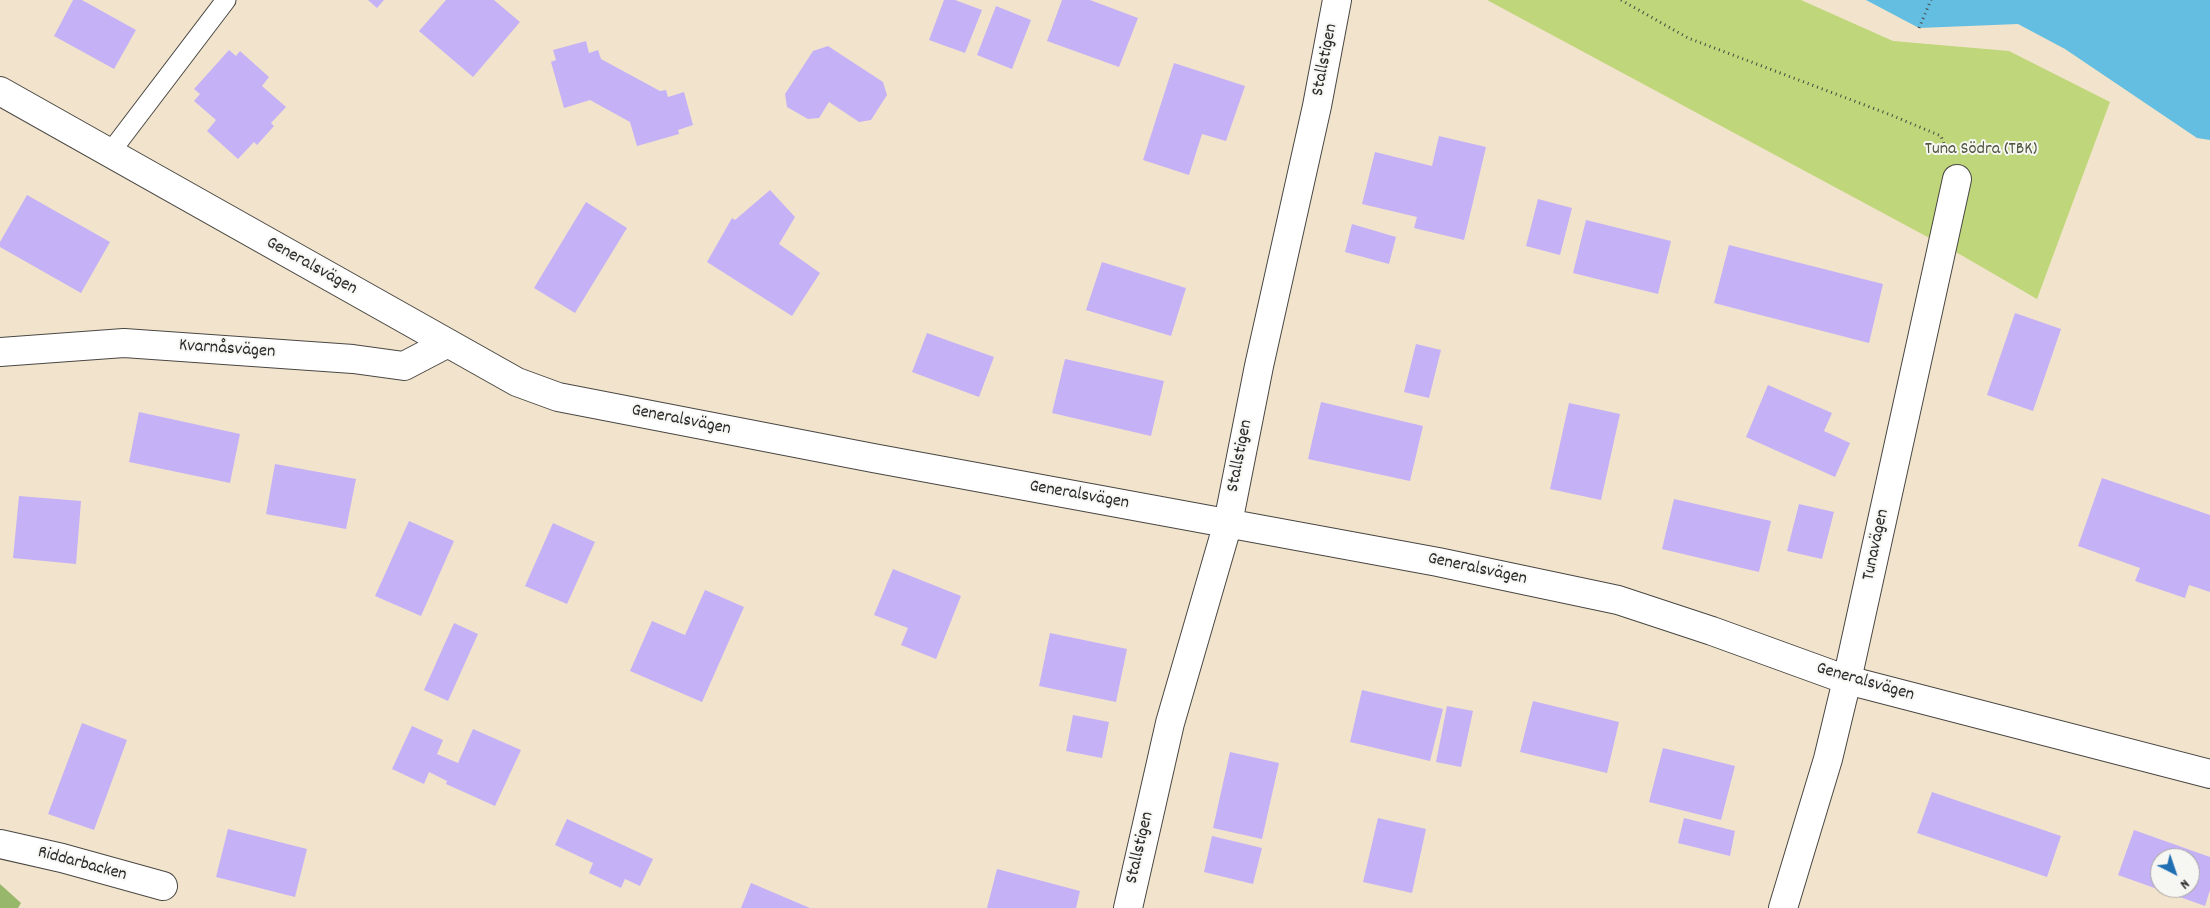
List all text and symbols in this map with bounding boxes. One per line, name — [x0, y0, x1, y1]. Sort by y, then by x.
street label: Stallstigen — [1308, 22, 1344, 98]
park label: Tuna Södra (TBK) — [1925, 140, 2037, 162]
street label: Generalsvägen — [262, 233, 360, 301]
street label: Kvarnåsvägen — [178, 336, 276, 364]
street label: Generalsvägen — [629, 401, 733, 441]
street label: Stallstigen — [1223, 418, 1259, 494]
street label: Generalsvägen — [1027, 477, 1131, 515]
street label: Tunavägen — [1859, 507, 1895, 583]
street label: Generalsvägen — [1425, 549, 1529, 591]
street label: Generalsvägen — [1814, 659, 1916, 707]
street label: Stallstigen — [1122, 810, 1160, 886]
street label: Riddarbacken — [35, 843, 129, 887]
north arrow — [2150, 848, 2200, 898]
text: N — [2175, 874, 2193, 893]

